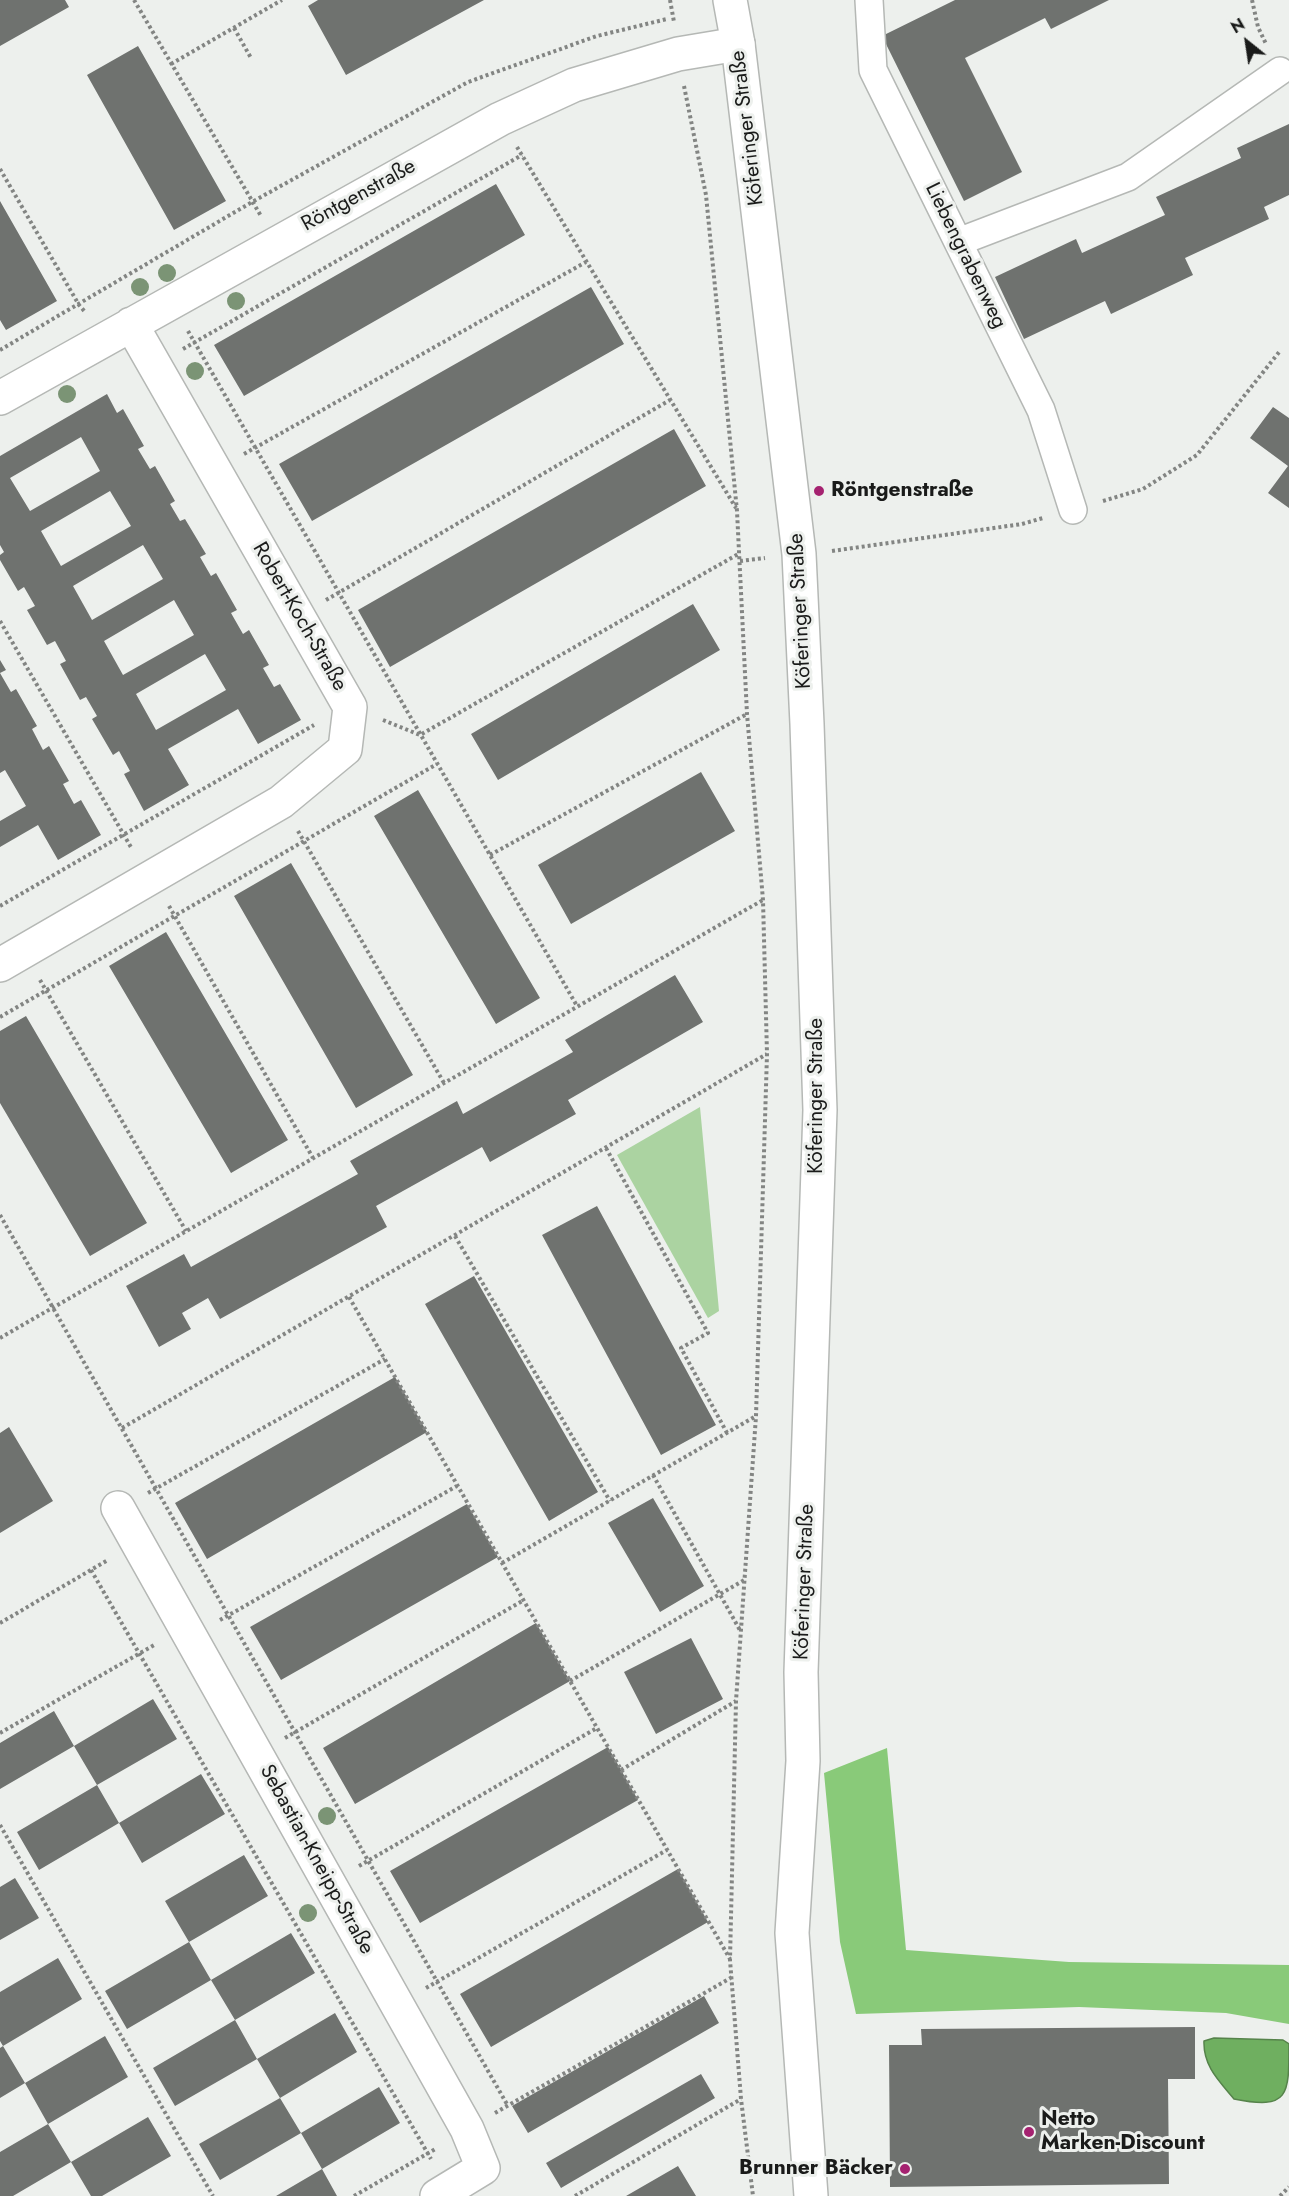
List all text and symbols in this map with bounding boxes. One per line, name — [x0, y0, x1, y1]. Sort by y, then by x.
north arrow — [1217, 12, 1277, 72]
text: N — [1226, 13, 1249, 39]
street label: Köferinger Straße — [726, 49, 770, 207]
street label: Röntgenstraße — [298, 154, 420, 238]
street label: Liebengrabenweg — [919, 179, 1011, 333]
place label: Röntgenstraße — [831, 478, 974, 504]
marker: Röntgenstraße — [812, 484, 826, 498]
street label: Köferinger Straße — [784, 532, 818, 690]
street label: Robert-Koch-Straße — [246, 538, 352, 696]
street label: Köferinger Straße — [804, 1018, 830, 1174]
street label: Köferinger Straße — [790, 1504, 820, 1660]
street label: Sebastian-Kneipp-Straße — [253, 1761, 379, 1959]
place label: Netto Marken-Discount — [1041, 2107, 1205, 2157]
marker: Netto Marken-Discount — [1022, 2125, 1036, 2139]
place label: Brunner Bäcker — [739, 2156, 893, 2182]
marker: Brunner Bäcker — [898, 2162, 912, 2176]

